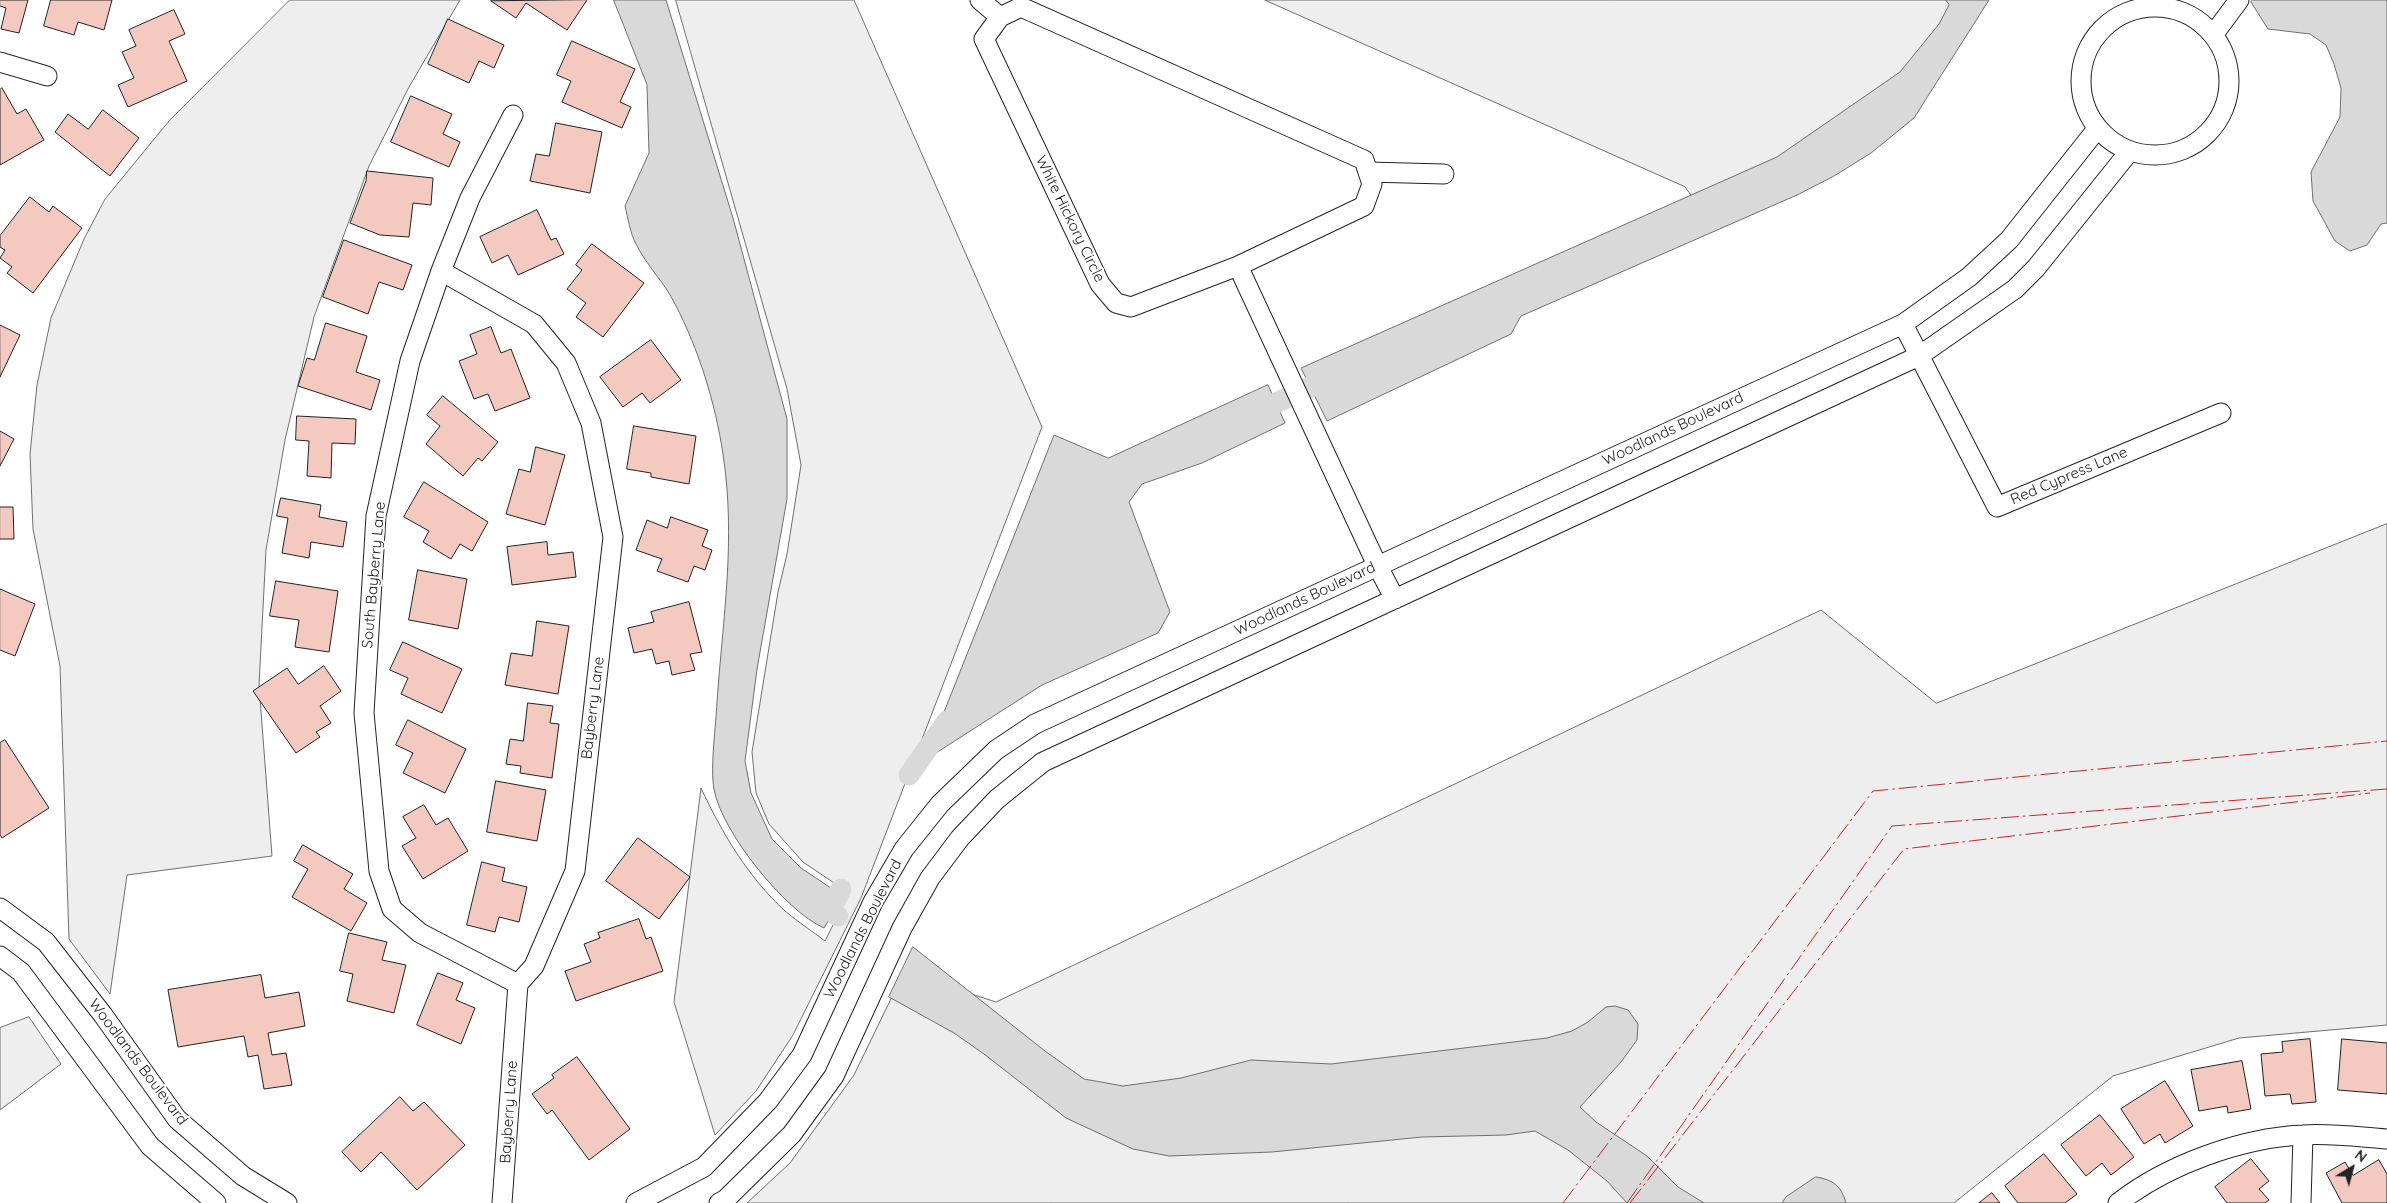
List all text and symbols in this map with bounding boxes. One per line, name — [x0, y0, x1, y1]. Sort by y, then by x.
street label: White Hickory Circle — [1032, 153, 1108, 285]
street label: Woodlands Boulevard — [1600, 388, 1746, 470]
street label: Red Cypress Lane — [2008, 443, 2130, 509]
street label: South Bayberry Lane — [359, 501, 389, 649]
street label: Woodlands Boulevard — [1232, 558, 1378, 640]
street label: Bayberry Lane — [578, 656, 608, 760]
street label: Woodlands Boulevard — [820, 857, 906, 1001]
street label: Woodlands Boulevard — [85, 995, 191, 1129]
street label: Bayberry Lane — [496, 1060, 522, 1164]
north arrow — [2327, 1143, 2377, 1193]
text: N — [2351, 1146, 2371, 1166]

